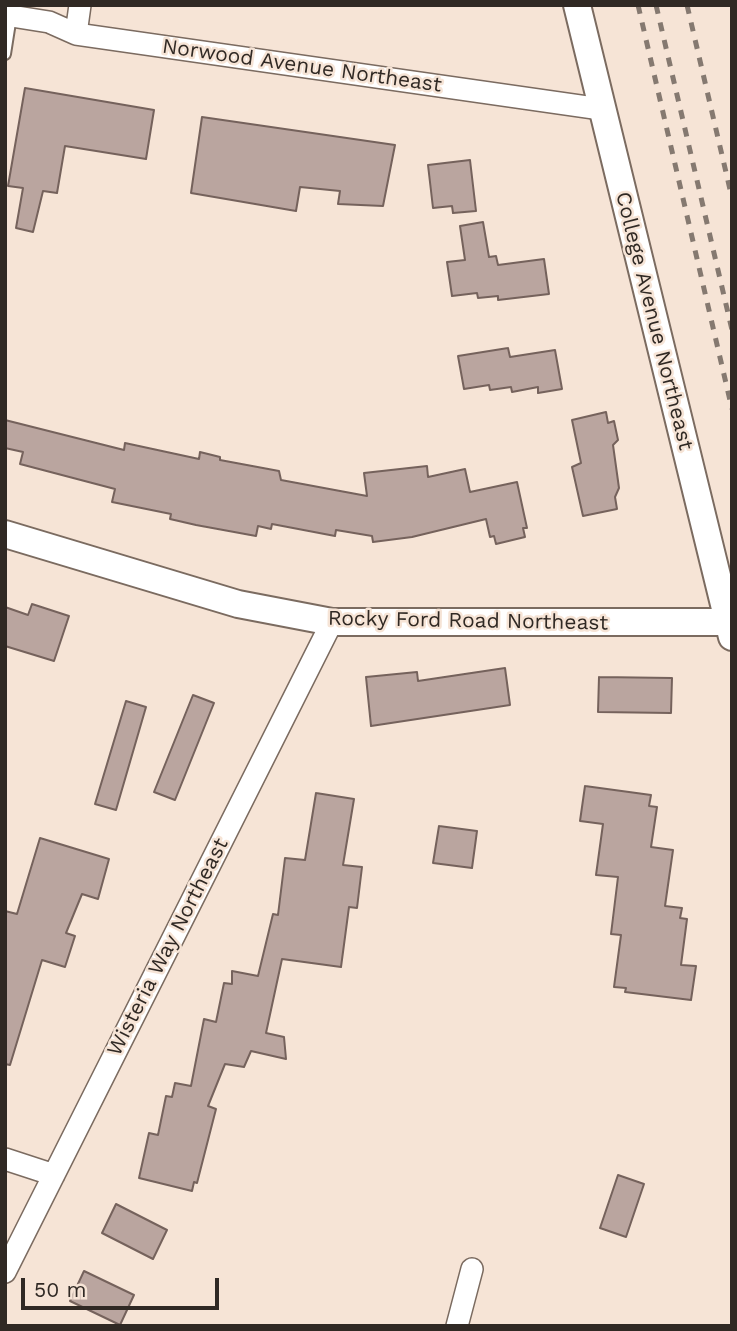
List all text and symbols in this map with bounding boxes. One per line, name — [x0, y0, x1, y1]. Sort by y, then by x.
street label: Norwood Avenue Northeast — [161, 34, 443, 98]
street label: College Avenue Northeast — [610, 189, 698, 453]
street label: Rocky Ford Road Northeast — [328, 606, 608, 636]
street label: Wisteria Way Northeast — [102, 834, 234, 1060]
scale bar — [24, 1264, 222, 1308]
text: 50 m — [34, 1277, 86, 1302]

